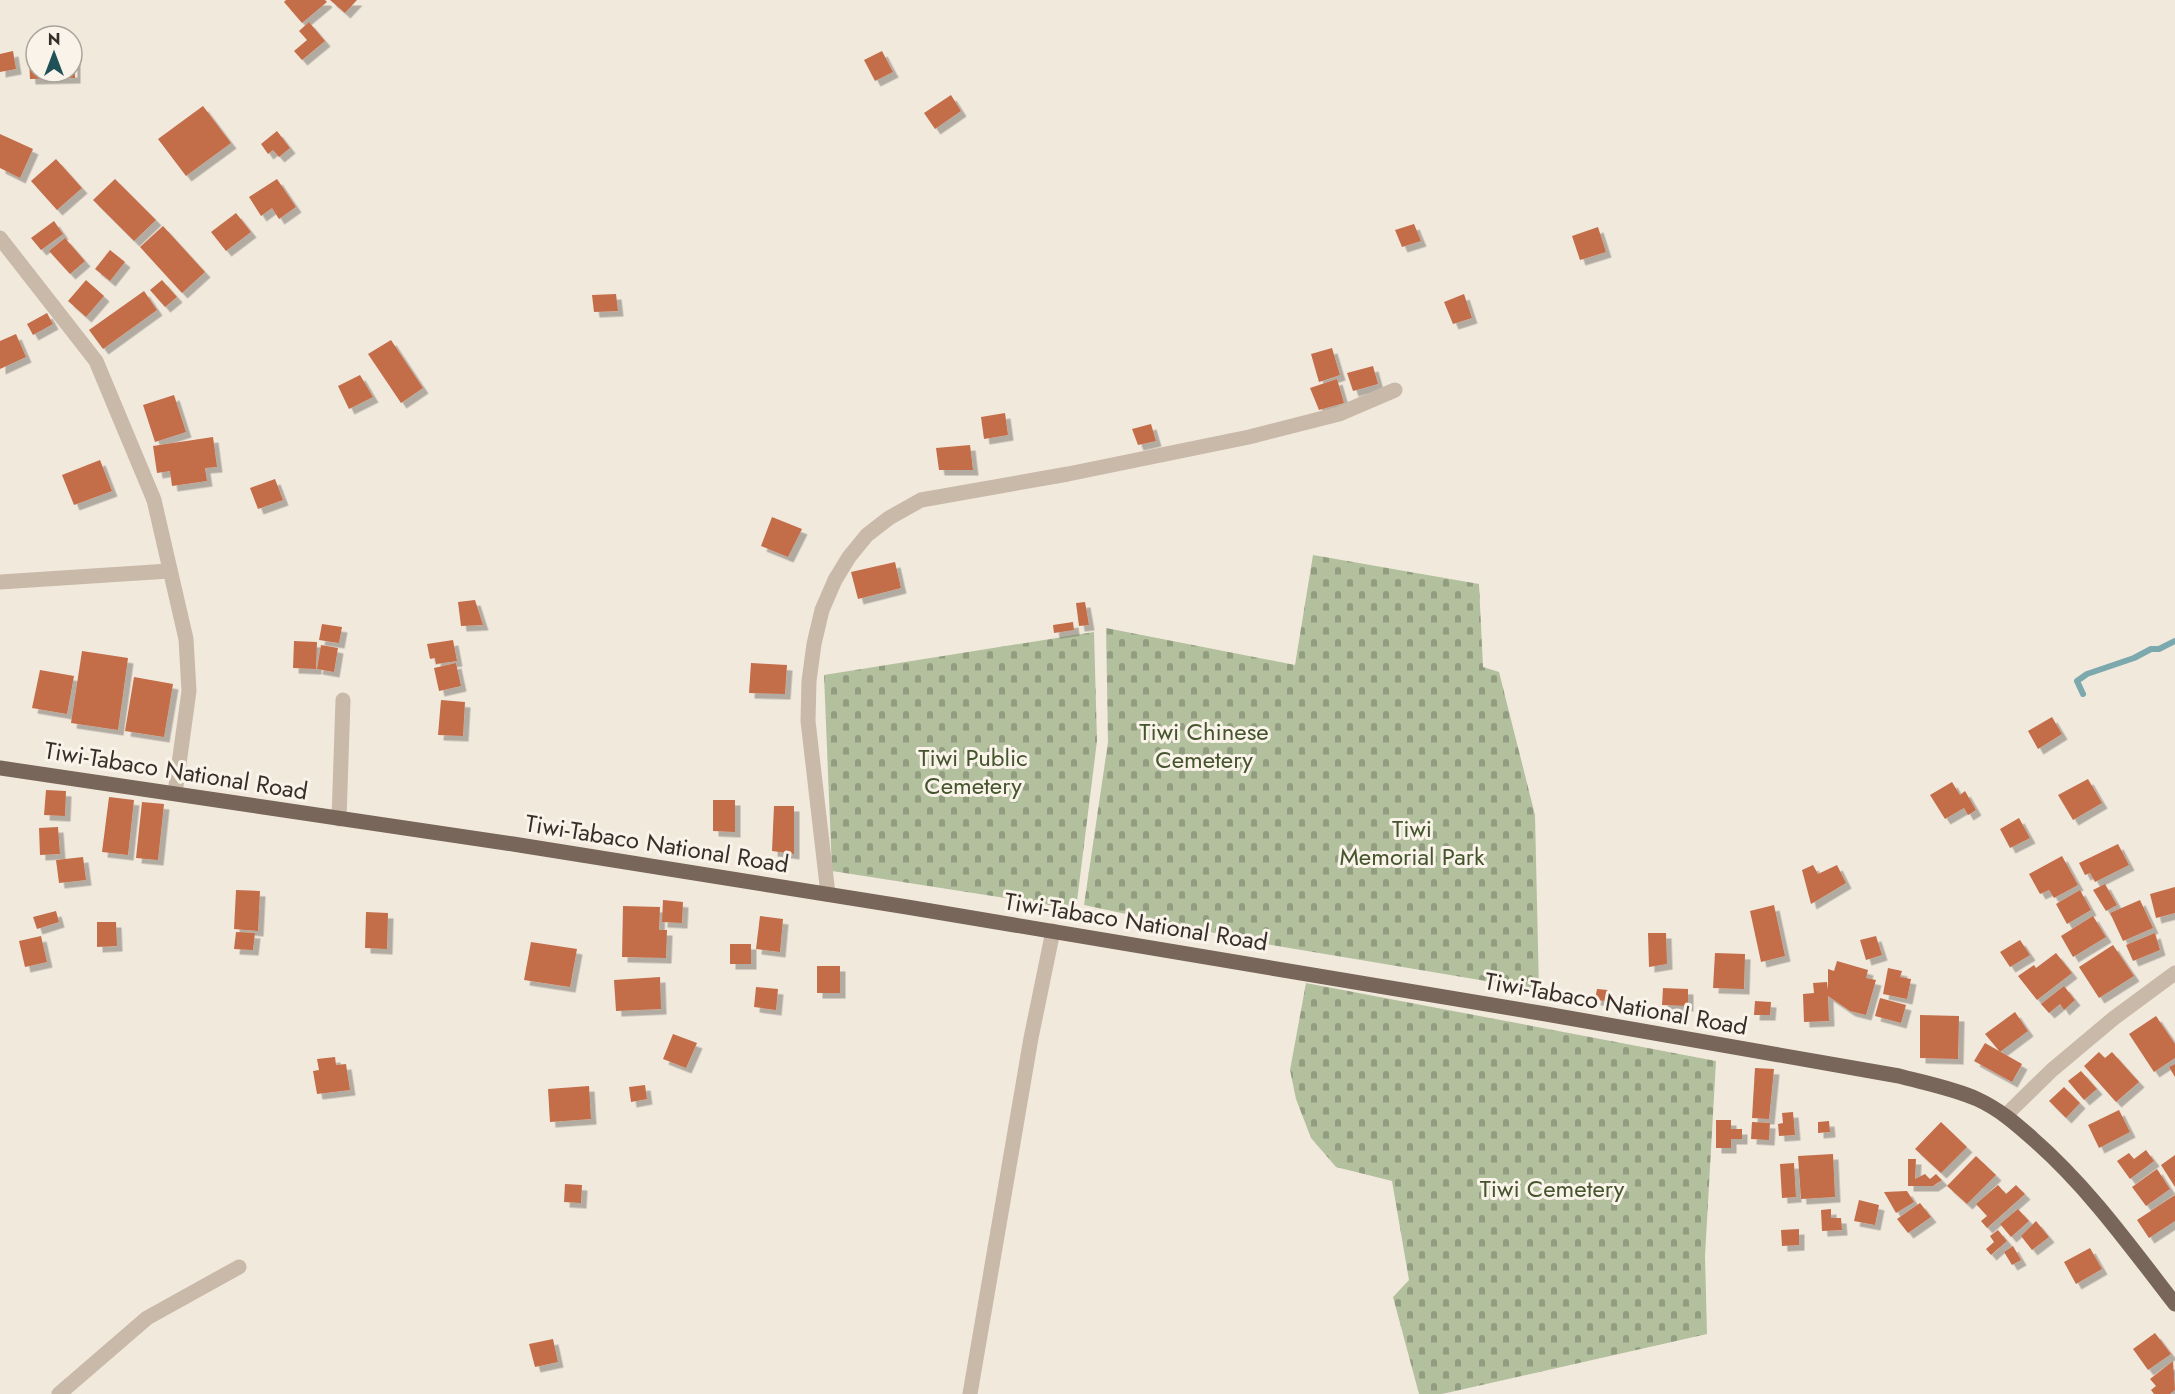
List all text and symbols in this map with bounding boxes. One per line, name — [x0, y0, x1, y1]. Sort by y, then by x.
north arrow — [24, 24, 84, 84]
text: N — [48, 28, 60, 51]
park label: Tiwi Chinese Cemetery — [1139, 714, 1269, 777]
street label: Tiwi-Tabaco National Road — [42, 732, 310, 809]
park label: Tiwi Public Cemetery — [918, 740, 1028, 803]
street label: Tiwi-Tabaco National Road — [523, 805, 791, 882]
park label: Tiwi Memorial Park — [1339, 811, 1485, 874]
street label: Tiwi-Tabaco National Road — [1002, 883, 1270, 960]
street label: Tiwi-Tabaco National Road — [1482, 963, 1750, 1044]
park label: Tiwi Cemetery — [1480, 1171, 1625, 1206]

